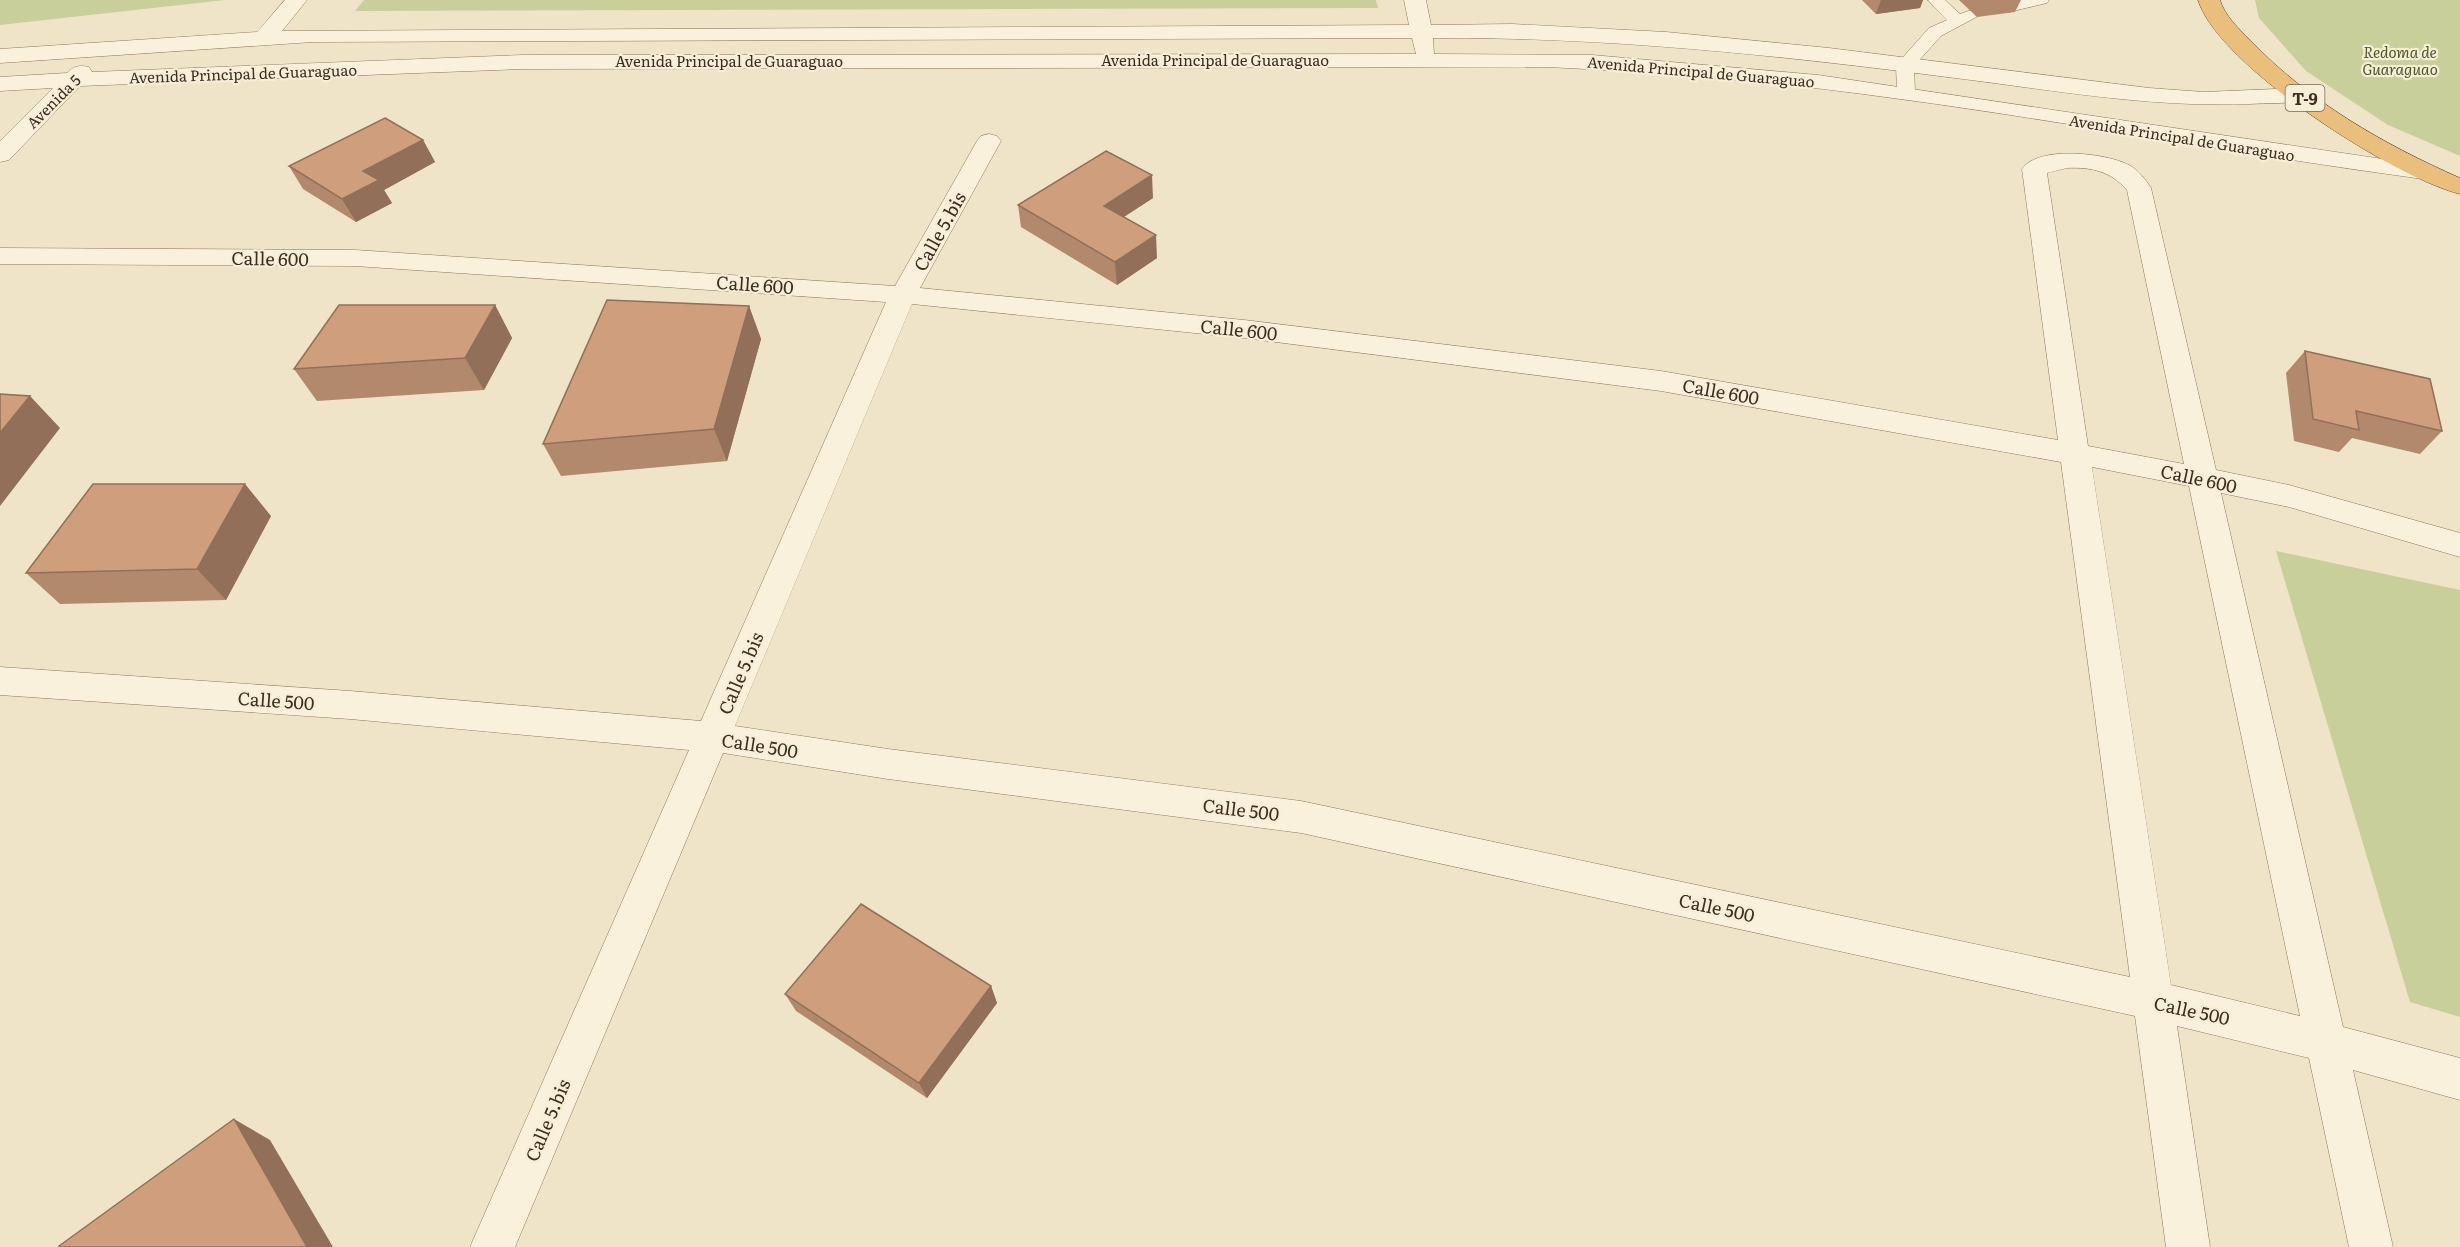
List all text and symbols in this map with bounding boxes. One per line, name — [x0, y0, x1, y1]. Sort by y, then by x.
park label: Redoma de Guaraguao — [2362, 40, 2438, 80]
street label: Avenida Principal de Guaraguao — [1101, 48, 1329, 71]
street label: Avenida Principal de Guaraguao — [615, 49, 843, 72]
street label: Avenida Principal de Guaraguao — [1586, 50, 1816, 92]
street label: Avenida Principal de Guaraguao — [129, 58, 358, 88]
street label: Avenida 5 — [21, 68, 86, 133]
road number: T-9 — [2286, 85, 2324, 111]
street label: Avenida Principal de Guaraguao — [2068, 108, 2297, 166]
street label: Calle 5.bis — [906, 186, 972, 276]
street label: Calle 600 — [231, 244, 309, 272]
street label: Calle 600 — [715, 268, 795, 300]
street label: Calle 600 — [1199, 312, 1279, 346]
street label: Calle 600 — [1681, 371, 1761, 411]
street label: Calle 600 — [2158, 457, 2240, 499]
street label: Calle 5.bis — [711, 628, 769, 718]
street label: Calle 500 — [237, 684, 315, 716]
street label: Calle 500 — [720, 726, 800, 764]
street label: Calle 500 — [1201, 791, 1281, 827]
street label: Calle 500 — [1677, 886, 1757, 928]
street label: Calle 500 — [2152, 989, 2232, 1031]
street label: Calle 5.bis — [518, 1075, 576, 1165]

